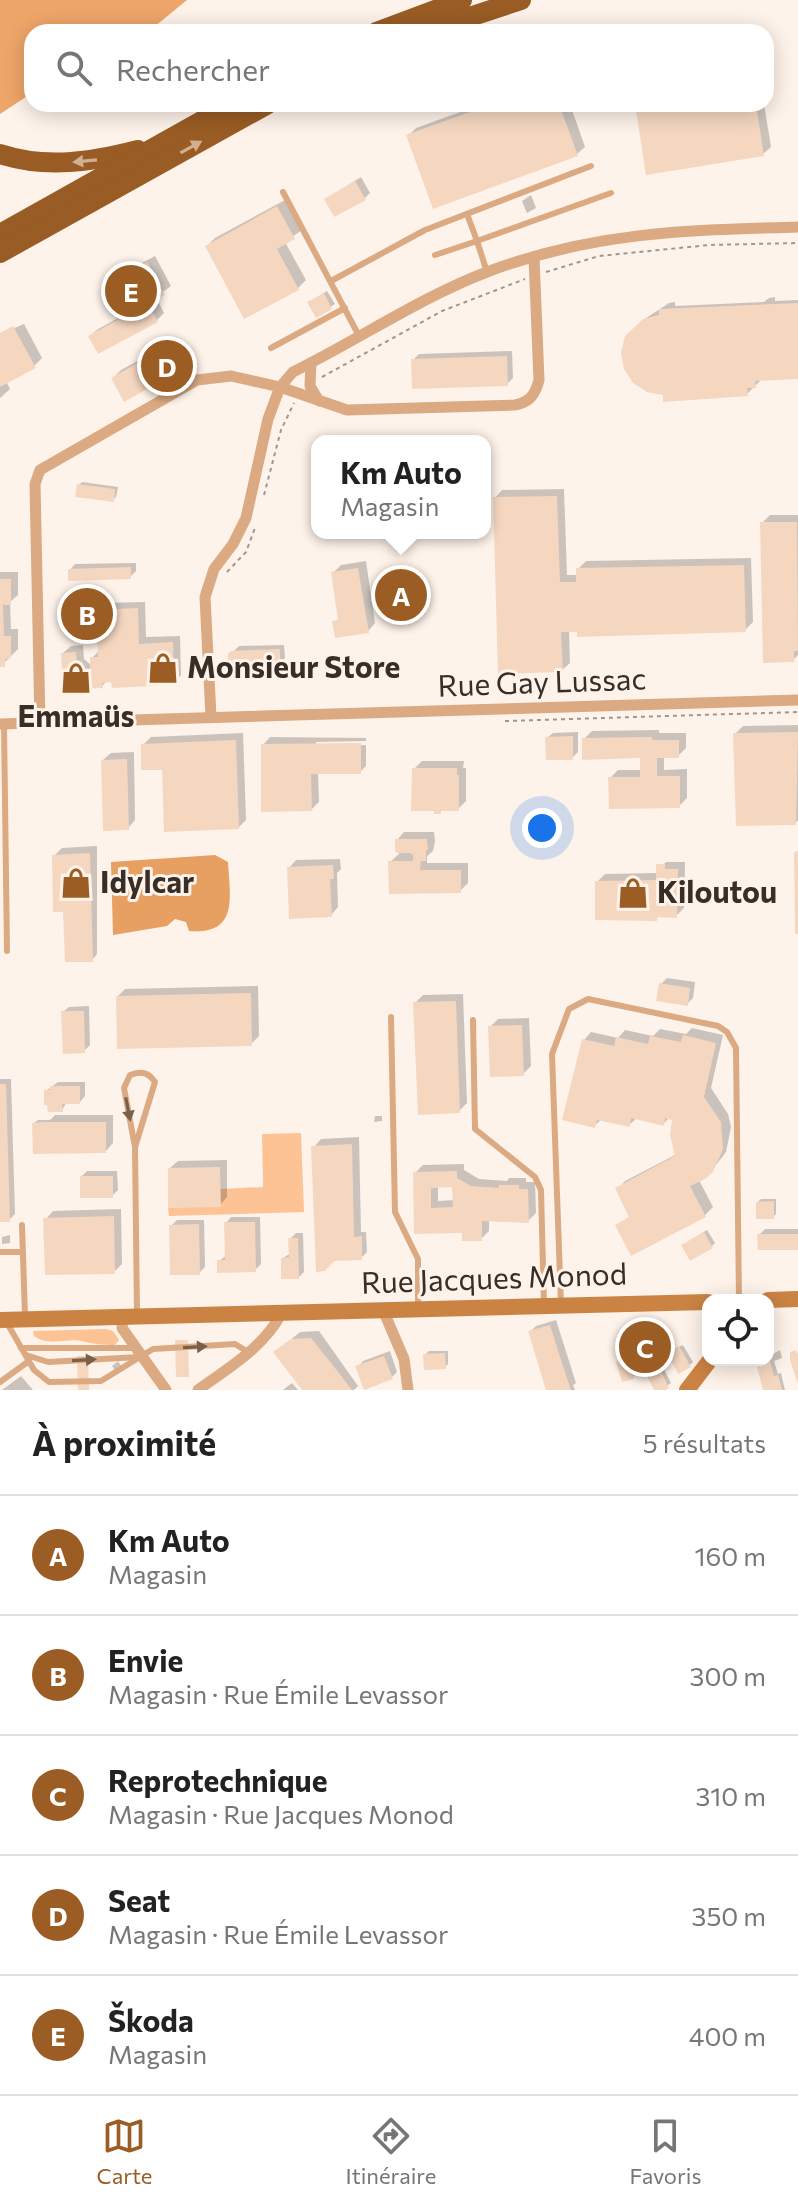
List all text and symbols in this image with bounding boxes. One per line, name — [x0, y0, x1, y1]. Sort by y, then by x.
search box — [24, 24, 774, 112]
icon: search — [52, 46, 96, 90]
text: Rechercher — [116, 50, 270, 87]
one-way arrow — [179, 140, 202, 154]
one-way arrow — [72, 155, 97, 168]
pin: E — [105, 261, 157, 321]
pin: D — [141, 336, 193, 396]
popup — [311, 435, 491, 539]
text: Km Auto — [340, 453, 462, 490]
text: Magasin — [340, 490, 439, 521]
pin: A — [375, 565, 427, 625]
pin: B — [61, 584, 113, 644]
place label: Monsieur Store — [187, 647, 400, 684]
shop icon: Monsieur Store — [146, 651, 180, 685]
street label: Rue Gay Lussac — [437, 658, 647, 703]
shop icon: Emmaüs — [59, 661, 93, 695]
place label: Emmaüs — [17, 696, 135, 733]
your location — [522, 808, 562, 848]
place label: Idylcar — [100, 862, 194, 899]
shop icon: Idylcar — [59, 866, 93, 900]
place label: Kiloutou — [657, 872, 777, 909]
shop icon: Kiloutou — [616, 876, 650, 910]
one-way arrow — [122, 1097, 134, 1122]
street label: Rue Jacques Monod — [360, 1253, 628, 1300]
map controls — [702, 1294, 774, 1366]
button: locate — [702, 1294, 774, 1366]
pin: C — [619, 1317, 671, 1377]
one-way arrow — [183, 1340, 208, 1353]
one-way arrow — [72, 1353, 97, 1366]
text: À proximité — [32, 1421, 216, 1463]
text: 5 résultats — [643, 1427, 766, 1458]
text: Km Auto — [108, 1521, 230, 1558]
text: A — [49, 1540, 67, 1571]
text: 160 m — [694, 1540, 766, 1571]
text: Magasin — [108, 1558, 207, 1589]
text: Envie — [108, 1641, 183, 1678]
text: B — [49, 1660, 67, 1691]
text: 300 m — [690, 1660, 766, 1691]
text: Magasin · Rue Émile Levassor — [108, 1678, 448, 1709]
text: Reprotechnique — [108, 1761, 328, 1798]
text: C — [49, 1780, 67, 1811]
text: 310 m — [695, 1780, 766, 1811]
text: Magasin · Rue Jacques Monod — [108, 1798, 454, 1829]
text: Seat — [108, 1881, 170, 1918]
text: D — [48, 1900, 68, 1931]
text: 350 m — [692, 1900, 766, 1931]
text: Magasin · Rue Émile Levassor — [108, 1918, 448, 1949]
text: Škoda — [108, 2001, 194, 2038]
text: E — [50, 2020, 66, 2051]
text: 400 m — [689, 2020, 766, 2051]
text: Magasin — [108, 2038, 207, 2069]
tab: Carte — [97, 2114, 152, 2189]
tab: Itinéraire — [346, 2114, 436, 2189]
tab: Favoris — [629, 2114, 701, 2189]

